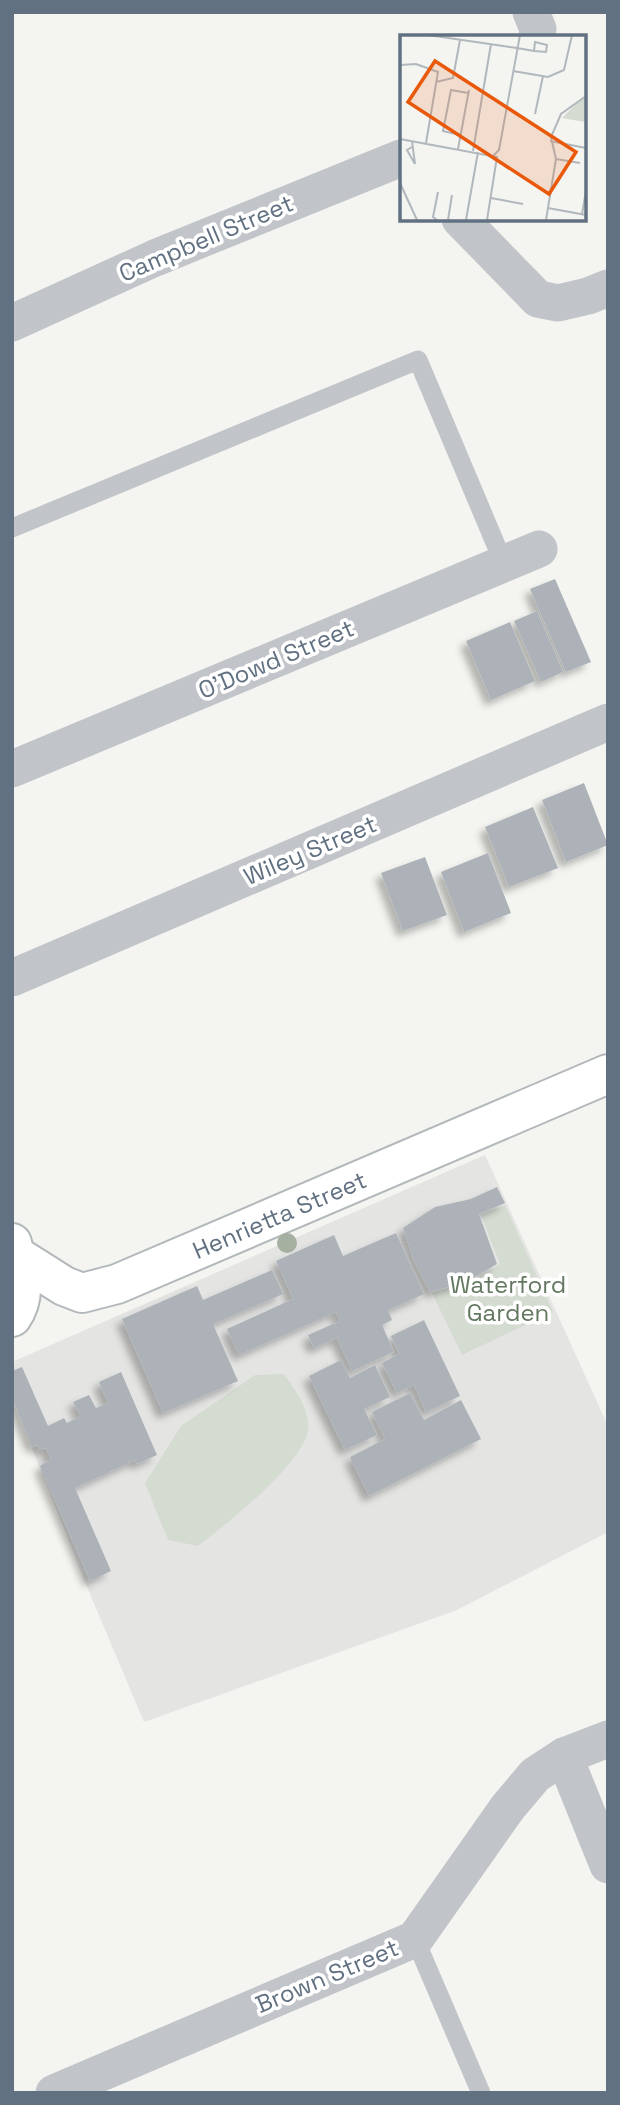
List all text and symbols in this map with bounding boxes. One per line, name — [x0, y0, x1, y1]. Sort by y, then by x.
inset map — [400, 35, 585, 220]
street label: Campbell Street — [114, 187, 298, 289]
street label: O'Dowd Street — [193, 612, 359, 706]
street label: Wiley Street — [239, 808, 381, 892]
street label: Henrietta Street — [188, 1164, 371, 1265]
park label: Waterford Garden — [450, 1269, 566, 1328]
street label: Brown Street — [251, 1932, 403, 2020]

